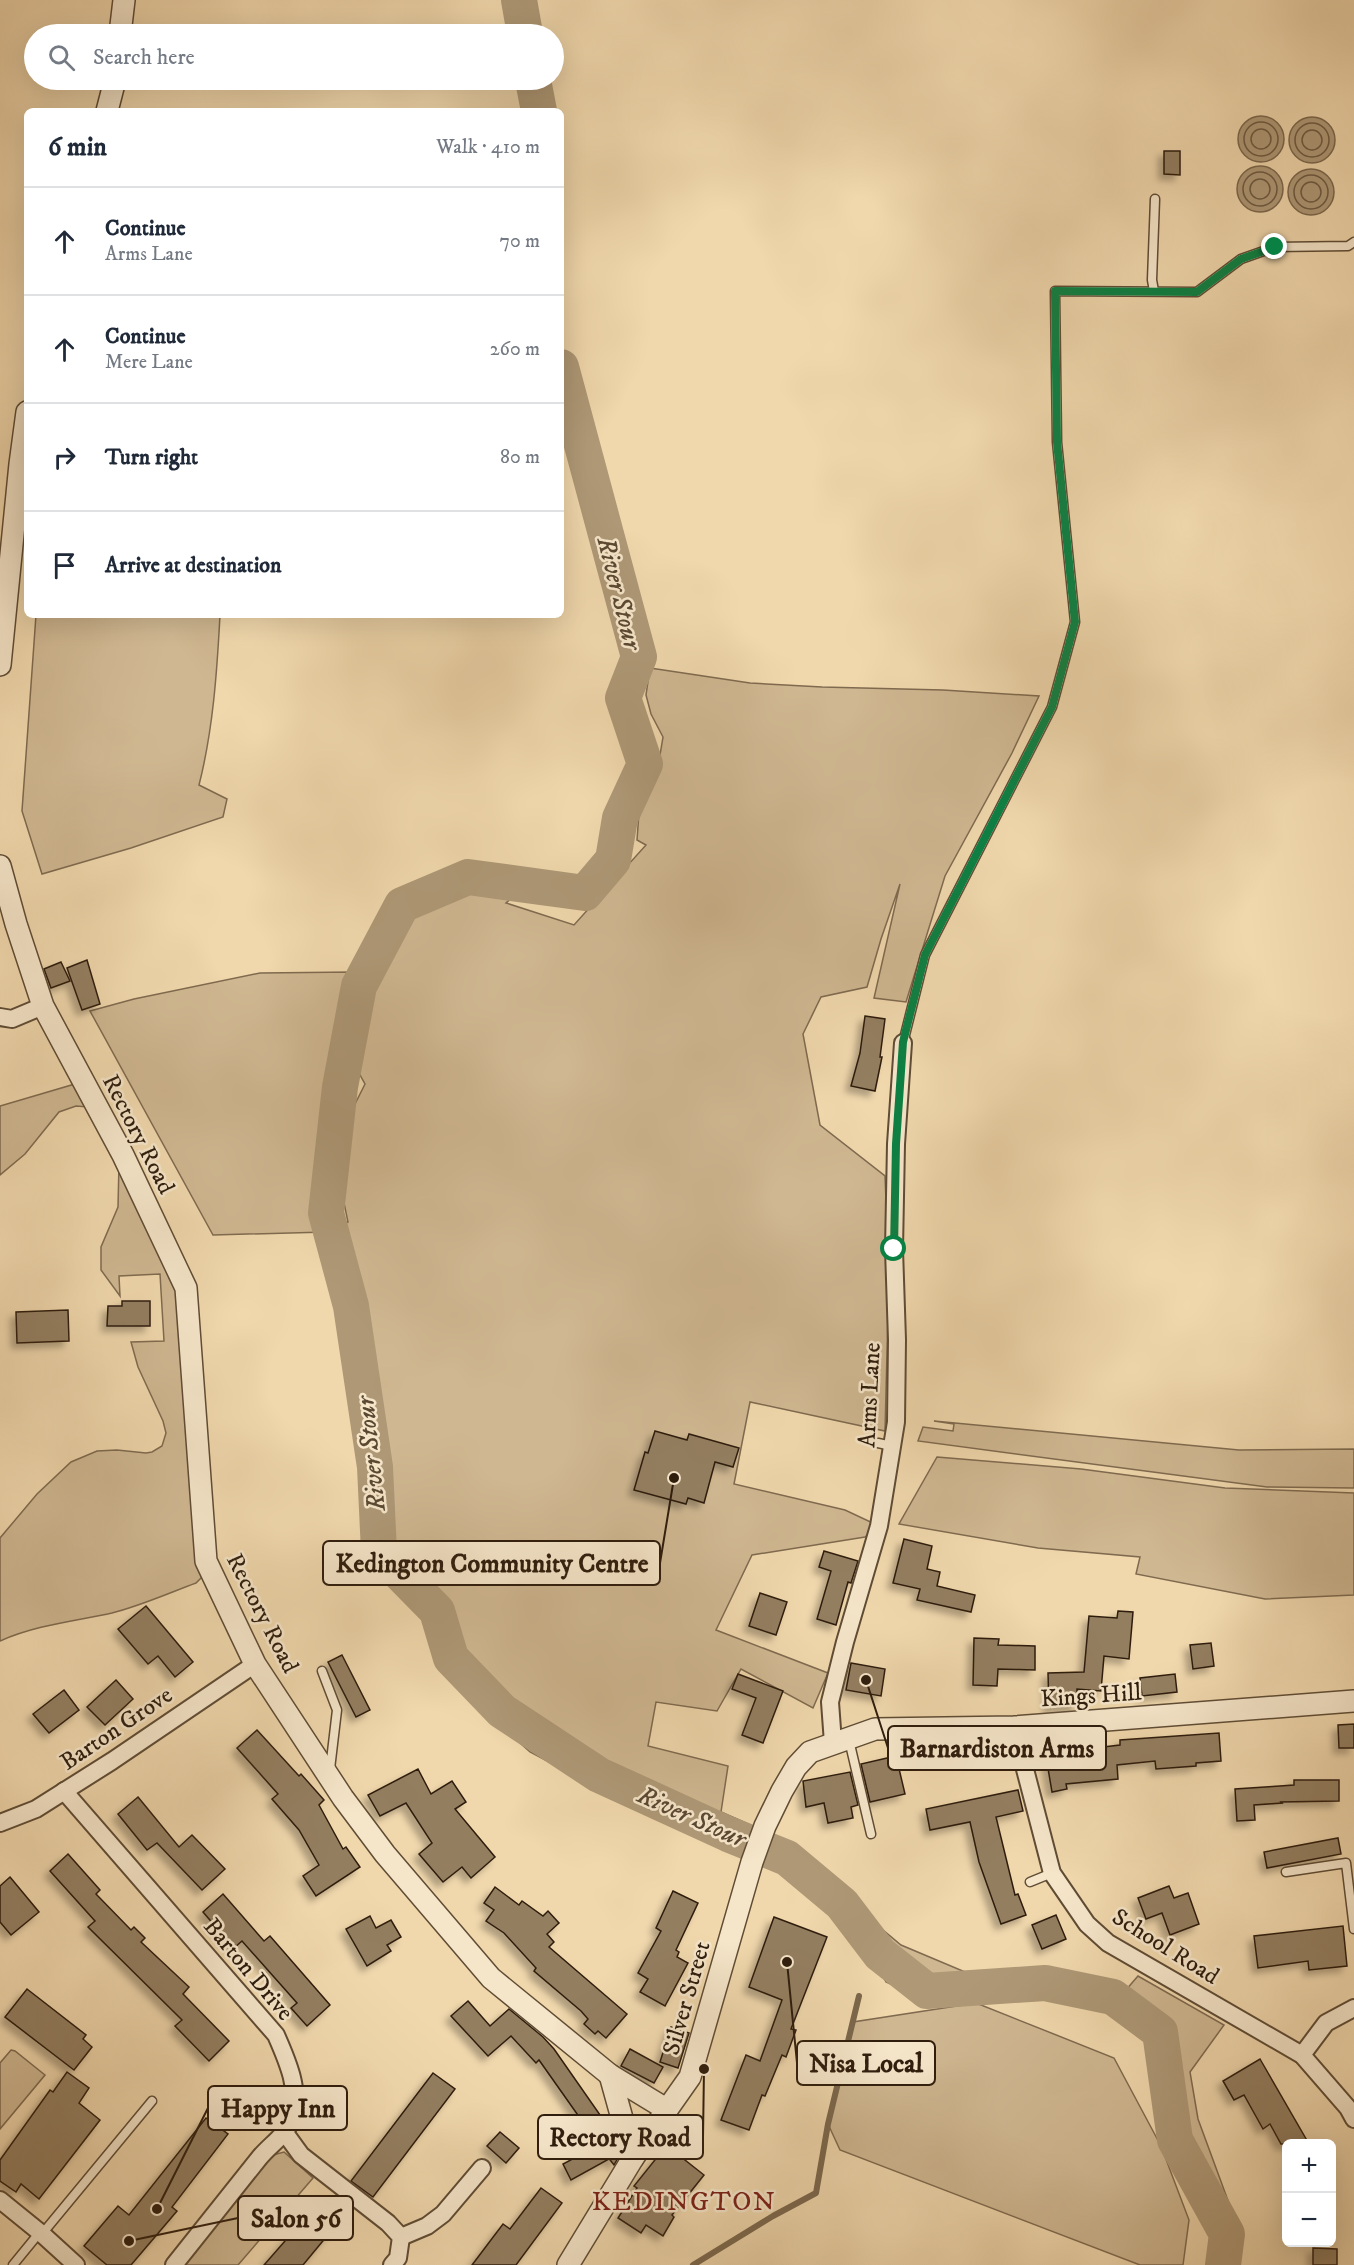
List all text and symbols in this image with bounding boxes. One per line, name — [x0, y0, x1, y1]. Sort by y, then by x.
search box — [24, 24, 564, 90]
icon: search — [45, 41, 78, 74]
text: Search here — [93, 44, 195, 71]
text: 6 min — [48, 131, 107, 164]
text: Walk · 410 m — [436, 135, 540, 160]
text: Continue — [105, 215, 186, 242]
icon: ahead — [48, 225, 81, 258]
text: 70 m — [499, 229, 540, 254]
route end — [1261, 233, 1287, 259]
text: Arms Lane — [105, 242, 193, 267]
text: Continue — [105, 323, 186, 350]
icon: ahead — [48, 333, 81, 366]
text: 260 m — [490, 337, 540, 362]
text: Mere Lane — [105, 350, 193, 375]
icon: right — [48, 441, 81, 474]
text: Turn right — [105, 444, 198, 471]
text: 80 m — [500, 445, 540, 470]
water label: River Stour — [588, 533, 649, 655]
icon: arrive — [48, 549, 81, 582]
text: Arrive at destination — [105, 552, 282, 579]
street label: Rectory Road — [95, 1069, 181, 1199]
route start — [880, 1235, 906, 1261]
street label: Arms Lane — [852, 1342, 888, 1448]
water label: River Stour — [349, 1393, 394, 1514]
callout: Kedington Community Centre — [323, 1541, 660, 1585]
street label: Rectory Road — [219, 1548, 305, 1678]
text: Kedington Community Centre — [336, 1548, 649, 1581]
street label: Kings Hill — [1040, 1677, 1143, 1714]
street label: Barton Grove — [55, 1680, 179, 1777]
callout: Barnardiston Arms — [888, 1726, 1106, 1770]
text: Barnardiston Arms — [900, 1733, 1094, 1766]
water label: River Stour — [631, 1778, 752, 1857]
street label: School Road — [1106, 1902, 1225, 1992]
street label: Barton Drive — [197, 1912, 300, 2027]
street label: Silver Street — [656, 1938, 718, 2059]
callout: Nisa Local — [797, 2041, 935, 2085]
text: Nisa Local — [809, 2048, 924, 2081]
callout: Happy Inn — [208, 2086, 347, 2130]
text: Happy Inn — [221, 2093, 336, 2126]
callout: Rectory Road — [538, 2115, 703, 2159]
text: Rectory Road — [549, 2122, 692, 2155]
map controls — [1282, 2139, 1336, 2247]
button: + — [1282, 2139, 1336, 2193]
district label: KEDINGTON — [592, 2185, 776, 2219]
button: − — [1282, 2193, 1336, 2247]
callout: Salon 56 — [238, 2196, 353, 2240]
text: Salon 56 — [251, 2203, 343, 2236]

